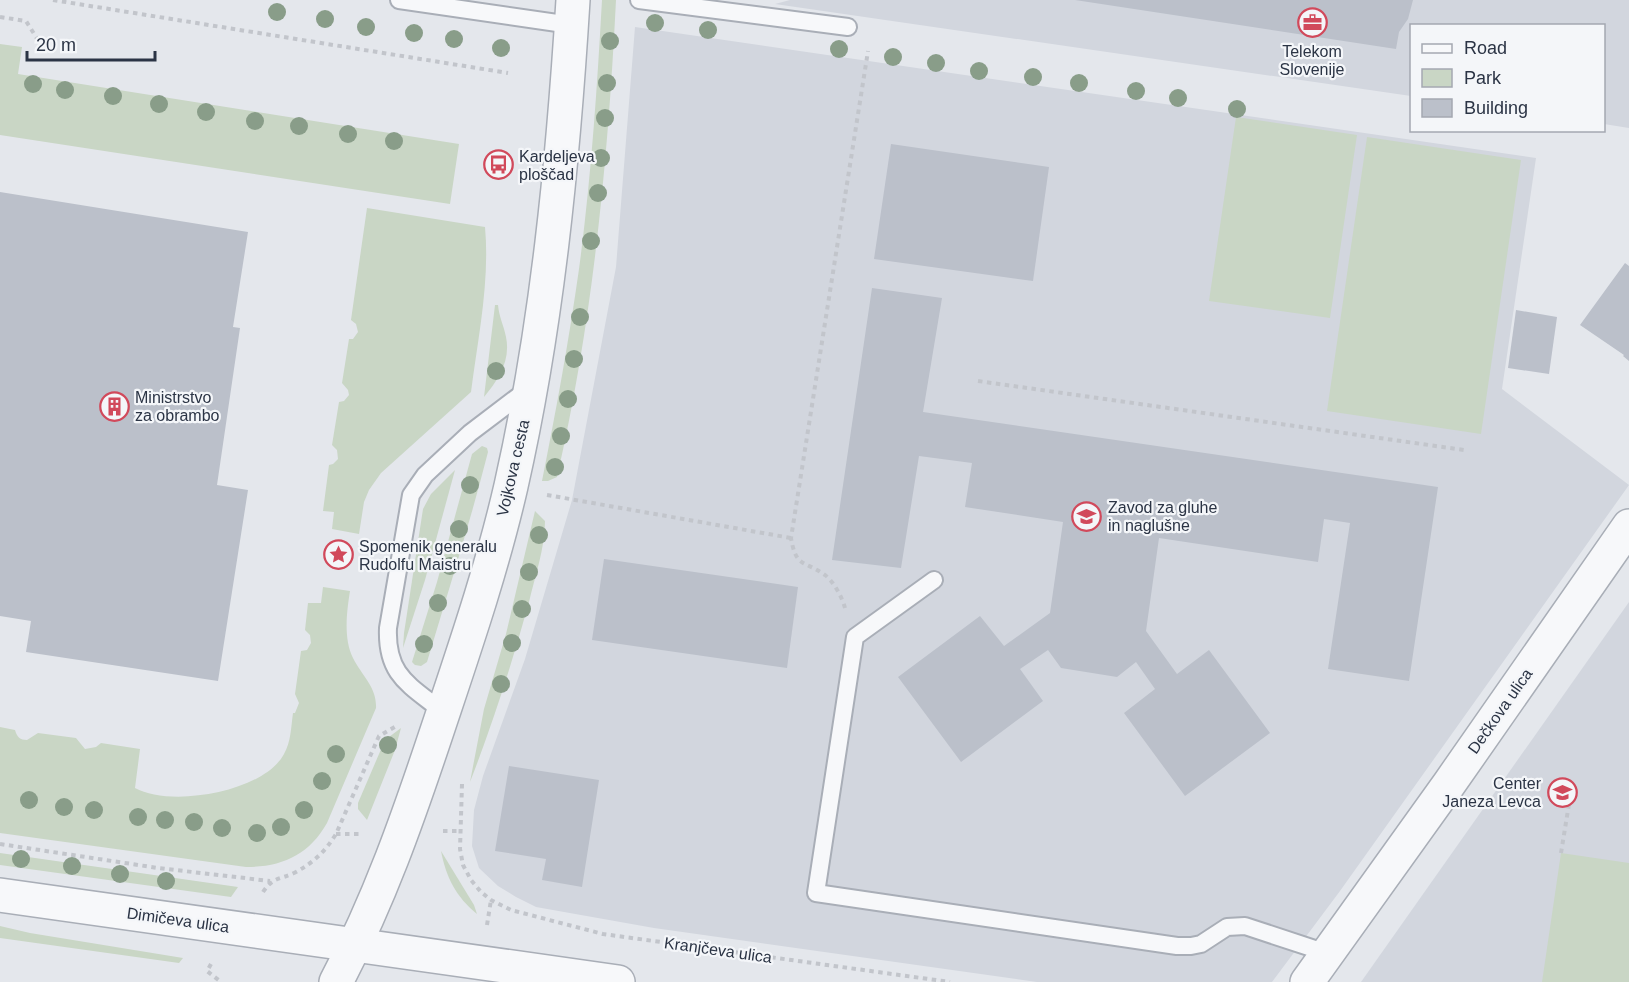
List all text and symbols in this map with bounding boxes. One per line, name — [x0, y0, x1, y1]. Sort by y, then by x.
office icon: Telekom Slovenije — [1296, 7, 1328, 39]
scale bar — [27, 24, 154, 62]
legend — [1410, 24, 1605, 132]
text: 20 m — [36, 35, 76, 55]
text: Road — [1464, 38, 1507, 58]
place label: Telekom Slovenije — [1280, 43, 1345, 78]
text: Park — [1464, 68, 1502, 88]
text: Building — [1464, 98, 1528, 118]
place label: Kardeljeva ploščad — [519, 148, 595, 183]
bus stop icon: Kardeljeva ploščad — [482, 149, 514, 181]
place label: Ministrstvo za obrambo — [135, 389, 220, 424]
building icon: Ministrstvo za obrambo — [98, 390, 130, 422]
street label: Vojkova cesta — [494, 418, 532, 518]
place label: Zavod za gluhe in naglušne — [1108, 499, 1218, 534]
school or university icon: Zavod za gluhe in naglušne — [1071, 500, 1103, 532]
place label: Spomenik generalu Rudolfu Maistru — [359, 538, 497, 573]
place icon: Spomenik generalu Rudolfu Maistru — [322, 539, 354, 571]
street label: Dečkova ulica — [1464, 665, 1536, 757]
place label: Center Janeza Levca — [1442, 775, 1542, 810]
school or university icon: Center Janeza Levca — [1546, 776, 1578, 808]
street label: Dimičeva ulica — [126, 904, 230, 936]
street label: Kranjčeva ulica — [663, 934, 773, 966]

